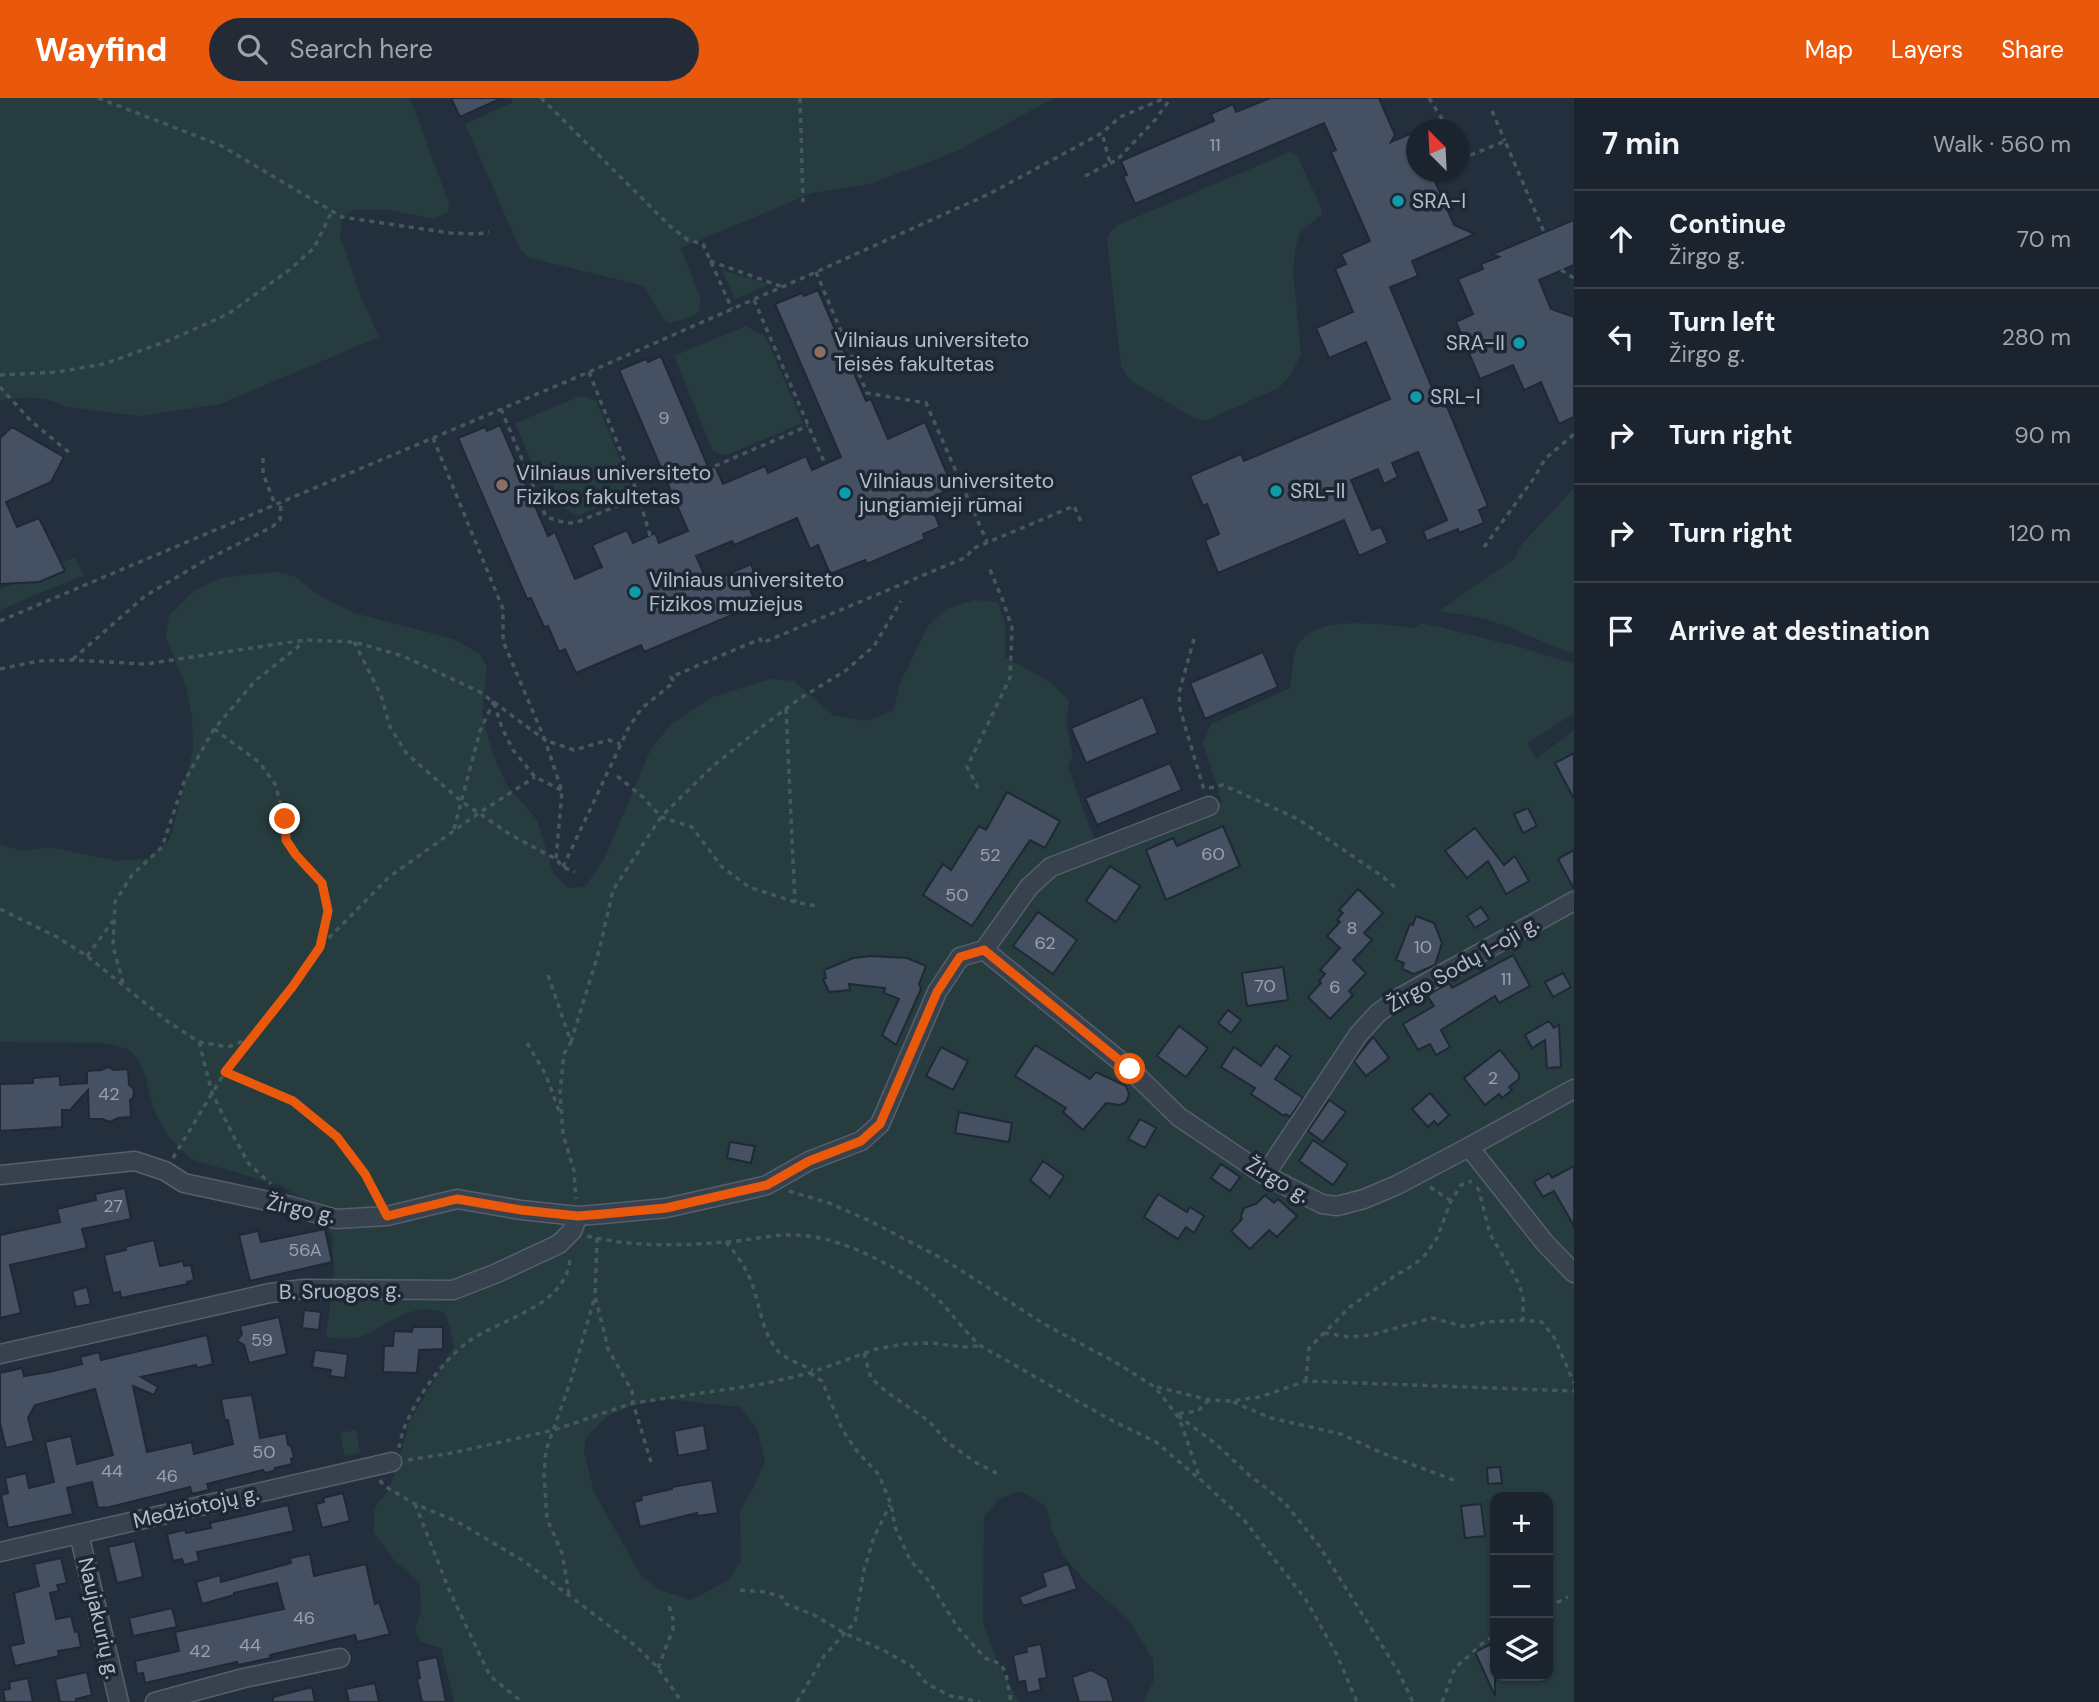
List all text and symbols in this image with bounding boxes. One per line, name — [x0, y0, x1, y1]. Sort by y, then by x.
search box — [209, 18, 699, 81]
text: Wayfind — [35, 28, 167, 71]
icon: search — [233, 30, 271, 68]
text: Search here — [289, 32, 433, 66]
text: Map — [1805, 34, 1853, 65]
text: Layers — [1891, 34, 1963, 65]
text: Share — [2001, 34, 2064, 65]
north arrow — [1406, 119, 1469, 182]
text: 7 min — [1602, 124, 1680, 163]
text: Walk · 560 m — [1933, 129, 2071, 159]
house number: 11 — [1209, 133, 1221, 157]
place label: SRA-I — [1412, 187, 1466, 215]
marker: SRA-I — [1390, 193, 1406, 209]
text: Continue — [1669, 207, 1786, 241]
icon: ahead — [1602, 220, 1640, 258]
text: 70 m — [2017, 224, 2071, 254]
text: Žirgo g. — [1669, 241, 1745, 271]
text: Turn left — [1669, 305, 1776, 339]
icon: left — [1602, 318, 1640, 356]
text: 280 m — [2002, 322, 2071, 352]
place label: Vilniaus universiteto Teisės fakultetas — [834, 326, 1029, 378]
place label: SRA-II — [1446, 329, 1505, 357]
marker: SRA-II — [1511, 335, 1527, 351]
text: Žirgo g. — [1669, 339, 1745, 369]
marker: Vilniaus universiteto Teisės fakultetas — [812, 344, 828, 360]
place label: SRL-I — [1430, 383, 1481, 411]
marker: SRL-I — [1408, 389, 1424, 405]
house number: 9 — [658, 406, 670, 430]
icon: right — [1602, 416, 1640, 454]
text: Turn right — [1669, 418, 1793, 452]
text: 90 m — [2014, 420, 2071, 450]
place label: Vilniaus universiteto Fizikos fakultetas — [516, 459, 711, 511]
place label: Vilniaus universiteto jungiamieji rūmai — [858, 467, 1054, 519]
marker: Vilniaus universiteto Fizikos fakultetas — [494, 477, 510, 493]
place label: SRL-II — [1290, 477, 1345, 505]
marker: SRL-II — [1268, 483, 1284, 499]
marker: Vilniaus universiteto jungiamieji rūmai — [837, 485, 853, 501]
icon: right — [1602, 514, 1640, 552]
text: Turn right — [1669, 516, 1793, 550]
text: 120 m — [2008, 518, 2071, 548]
place label: Vilniaus universiteto Fizikos muziejus — [649, 566, 844, 618]
marker: Vilniaus universiteto Fizikos muziejus — [627, 584, 643, 600]
icon: arrive — [1602, 612, 1640, 650]
text: Arrive at destination — [1669, 614, 1930, 648]
route end — [269, 803, 300, 834]
house number: 60 — [1201, 842, 1225, 866]
house number: 52 — [979, 843, 1001, 867]
house number: 50 — [945, 883, 969, 907]
street label: Žirgo Sodų 1-oji g. — [1382, 909, 1544, 1019]
house number: 8 — [1347, 916, 1357, 940]
house number: 62 — [1034, 931, 1056, 955]
house number: 10 — [1414, 935, 1432, 959]
house number: 11 — [1500, 967, 1512, 991]
house number: 70 — [1254, 974, 1276, 998]
house number: 6 — [1329, 975, 1341, 999]
route start — [1114, 1053, 1145, 1084]
house number: 2 — [1488, 1066, 1498, 1090]
house number: 42 — [98, 1082, 120, 1106]
street label: Žirgo g. — [1241, 1151, 1315, 1209]
street label: Žirgo g. — [264, 1188, 338, 1230]
house number: 27 — [103, 1194, 123, 1218]
house number: 56A — [288, 1238, 322, 1262]
street label: B. Sruogos g. — [279, 1276, 401, 1306]
house number: 59 — [251, 1328, 273, 1352]
house number: 50 — [252, 1440, 276, 1464]
house number: 44 — [101, 1459, 123, 1483]
house number: 46 — [156, 1464, 178, 1488]
street label: Medžiotojų g. — [130, 1479, 262, 1535]
map controls — [1490, 1492, 1553, 1681]
button: + — [1490, 1492, 1553, 1555]
street label: Naujakurių g. — [71, 1555, 127, 1681]
button: − — [1490, 1555, 1553, 1618]
house number: 46 — [293, 1606, 315, 1630]
button: layers — [1490, 1618, 1553, 1681]
house number: 44 — [239, 1633, 261, 1657]
house number: 42 — [189, 1639, 211, 1663]

